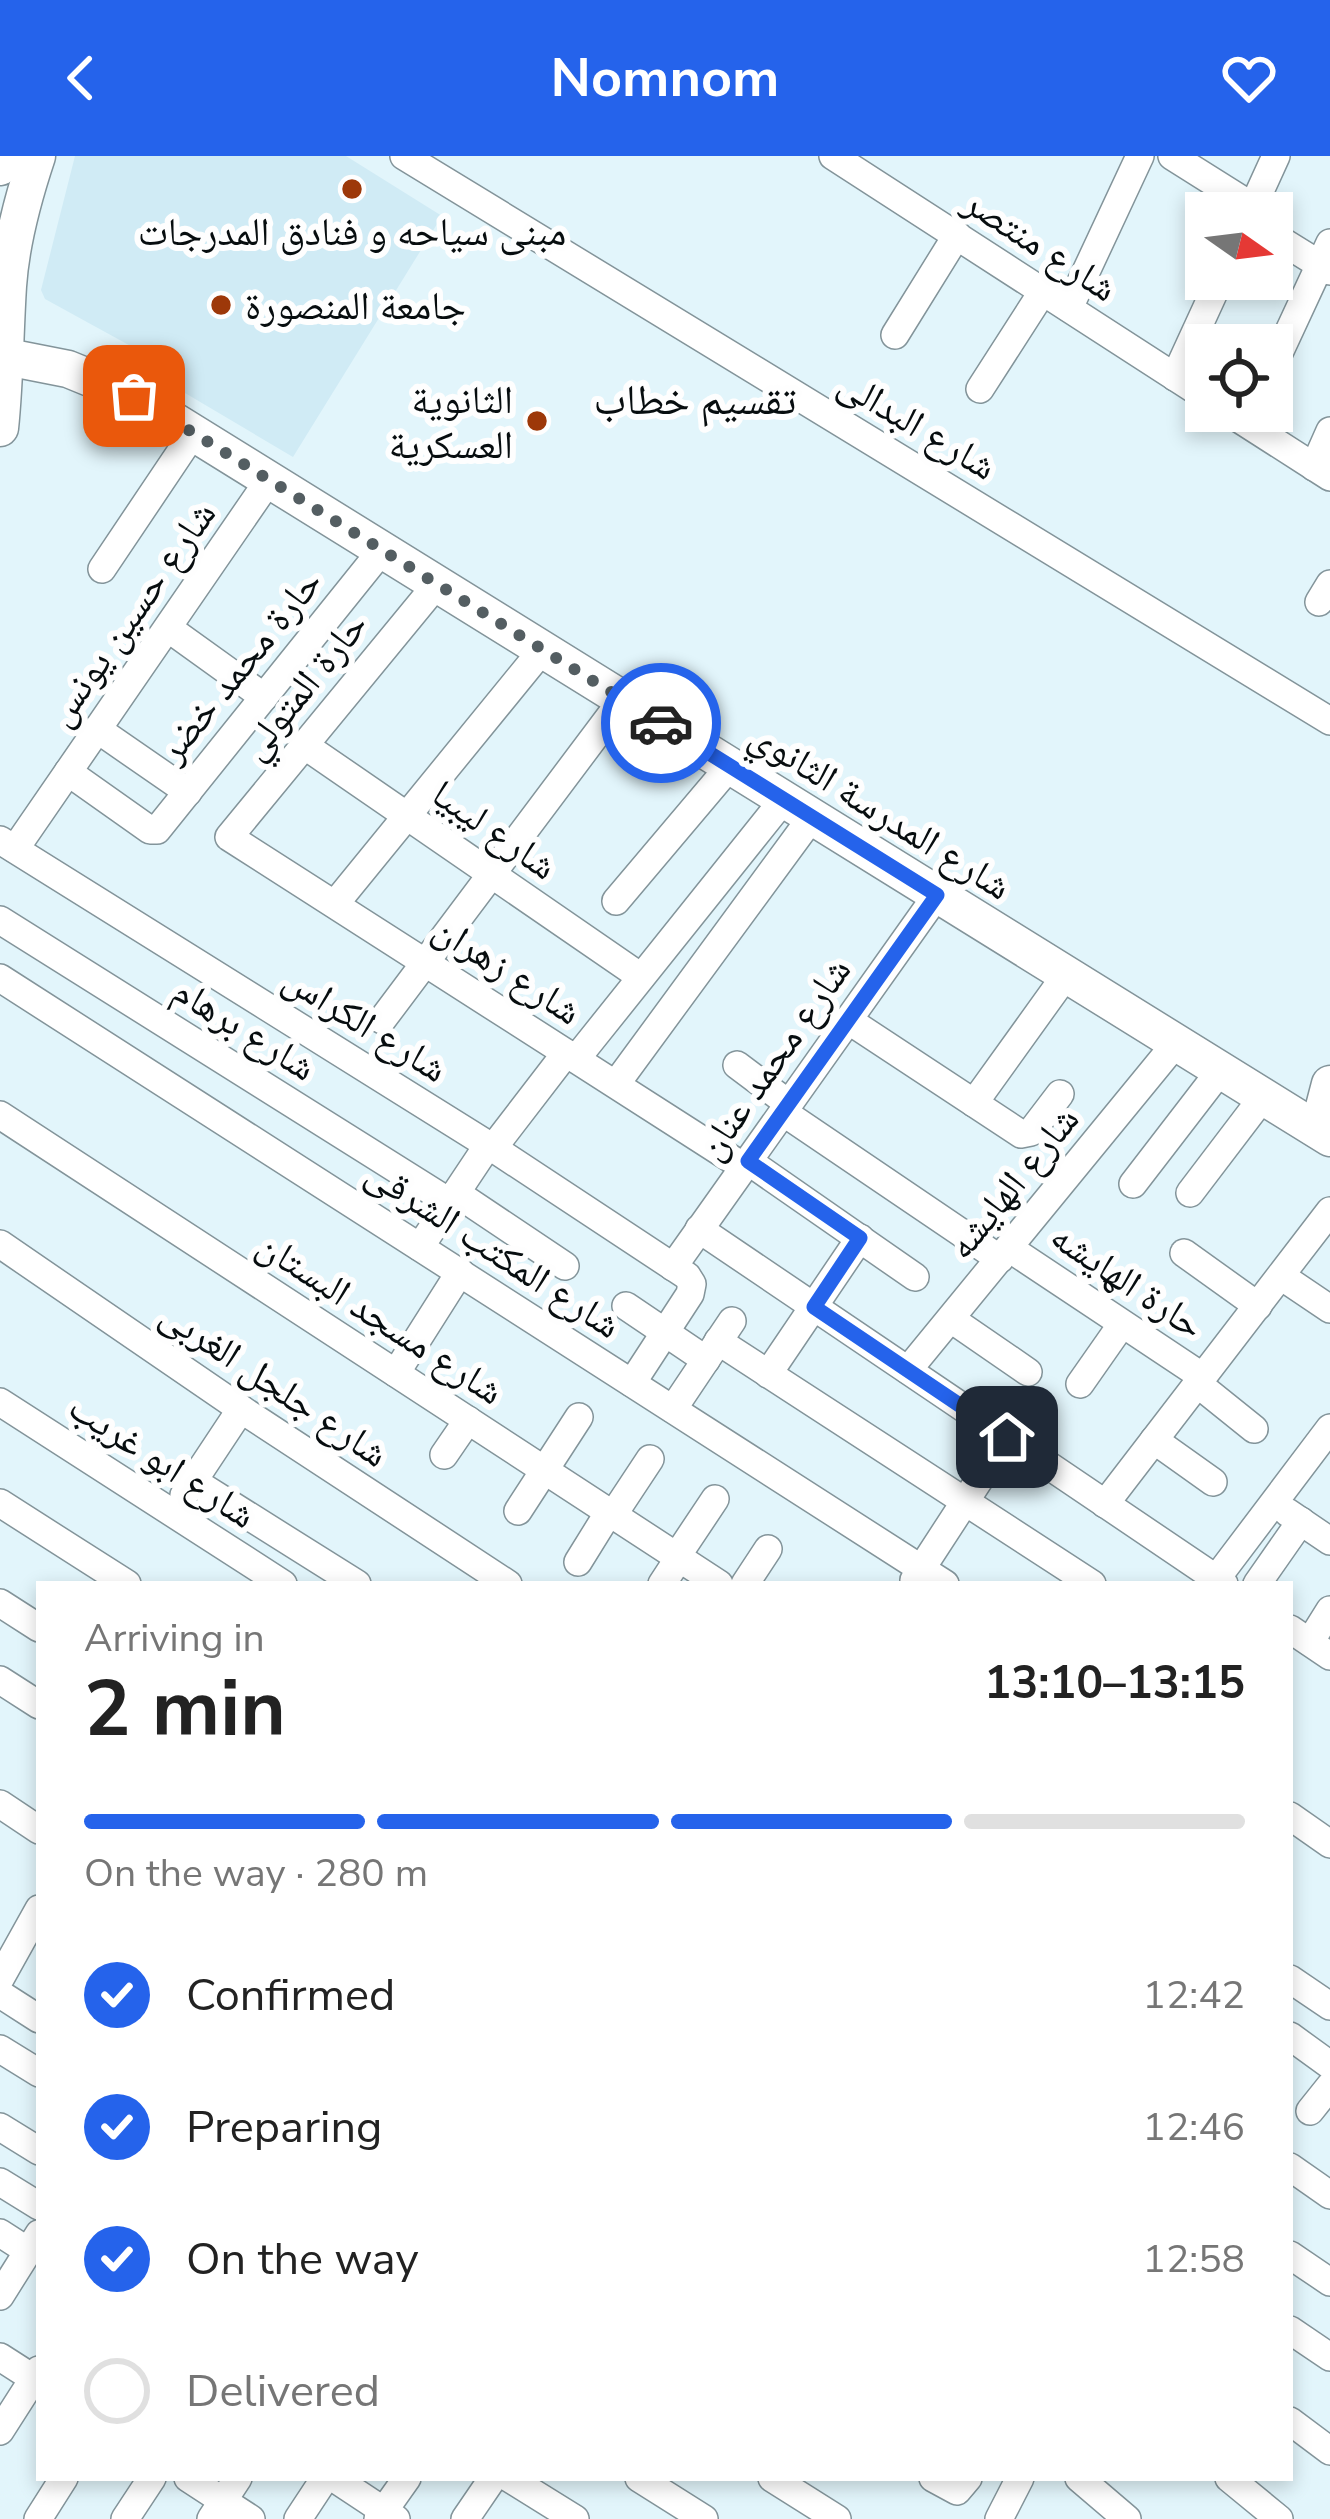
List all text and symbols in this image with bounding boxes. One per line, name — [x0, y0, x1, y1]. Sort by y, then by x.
text: Nomnom — [551, 41, 779, 115]
icon: back — [48, 45, 114, 111]
icon: heart — [1216, 45, 1282, 111]
street label: شارع منتصر — [952, 175, 1127, 315]
marker: مبنى سياحه و فنادق المدرجات — [339, 176, 365, 202]
north arrow — [1185, 192, 1293, 300]
map controls — [1185, 192, 1293, 432]
place label: مبنى سياحه و فنادق المدرجات — [138, 206, 566, 259]
place label: جامعة المنصورة — [245, 280, 466, 333]
marker: جامعة المنصورة — [208, 292, 234, 318]
button: locate — [1185, 324, 1293, 432]
pin — [83, 345, 185, 447]
street label: شارع البدالى — [828, 357, 1006, 493]
icon: bag — [101, 363, 167, 429]
district label: تقسيم خطاب — [594, 372, 796, 429]
place label: الثانوية العسكرية — [389, 374, 513, 472]
marker: الثانوية العسكرية — [524, 408, 550, 434]
street label: شارع حسين يونس — [34, 491, 229, 737]
street label: حارة محمد خضر — [145, 558, 335, 775]
street label: حارة المتولي — [228, 601, 383, 774]
courier — [601, 663, 721, 783]
icon: car — [628, 690, 694, 756]
street label: شارع المدرسة الثانوي — [737, 710, 1021, 916]
street label: شارع ليبيا — [421, 768, 567, 893]
street label: شارع زهران — [423, 903, 592, 1038]
street label: شارع محمد عنان — [685, 947, 864, 1171]
street label: شارع الكراس — [273, 953, 457, 1096]
street label: شارع برهام — [163, 965, 326, 1094]
street label: شارع الهايشه — [935, 1095, 1091, 1271]
street label: شارع المكتب الشرقى — [355, 1147, 631, 1352]
street label: حارة الهايشه — [1040, 1210, 1214, 1352]
street label: شارع مسجد البستان — [247, 1219, 514, 1418]
street label: شارع جلجل الغربى — [150, 1288, 399, 1480]
street label: شارع ابو غريب — [58, 1381, 266, 1542]
pin — [956, 1386, 1058, 1488]
icon: home — [974, 1404, 1040, 1470]
text: Arriving in — [84, 1612, 265, 1665]
text: 13:10–13:15 — [984, 1653, 1245, 1714]
text: 2 min — [84, 1656, 286, 1763]
text: On the way · 280 m — [84, 1847, 428, 1900]
icon: check — [84, 1962, 150, 2028]
text: Confirmed — [186, 1965, 395, 2026]
text: 12:42 — [1143, 1969, 1245, 2022]
icon: check — [84, 2094, 150, 2160]
text: Preparing — [186, 2097, 382, 2158]
text: 12:46 — [1143, 2101, 1245, 2154]
icon: check — [84, 2226, 150, 2292]
text: On the way — [186, 2229, 419, 2290]
text: 12:58 — [1143, 2233, 1245, 2286]
text: Delivered — [186, 2361, 380, 2422]

